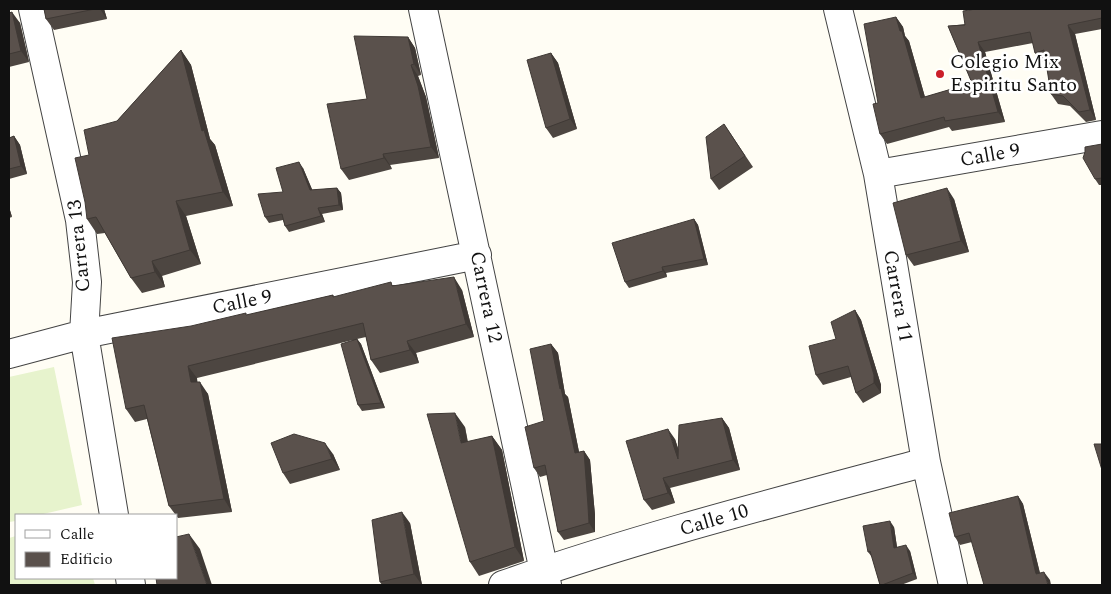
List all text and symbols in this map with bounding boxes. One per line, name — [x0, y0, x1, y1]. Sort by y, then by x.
place label: Colegio Mix Espiritu Santo — [950, 47, 1077, 100]
marker: Colegio Mix Espiritu Santo — [934, 68, 946, 80]
street label: Calle 9 — [958, 135, 1022, 175]
street label: Carrera 13 — [59, 198, 99, 294]
street label: Carrera 11 — [875, 248, 921, 344]
street label: Carrera 12 — [462, 249, 510, 345]
street label: Calle 9 — [209, 281, 275, 323]
street label: Calle 10 — [676, 496, 752, 544]
legend — [15, 514, 178, 579]
text: Calle — [60, 523, 94, 546]
text: Edificio — [60, 548, 113, 571]

